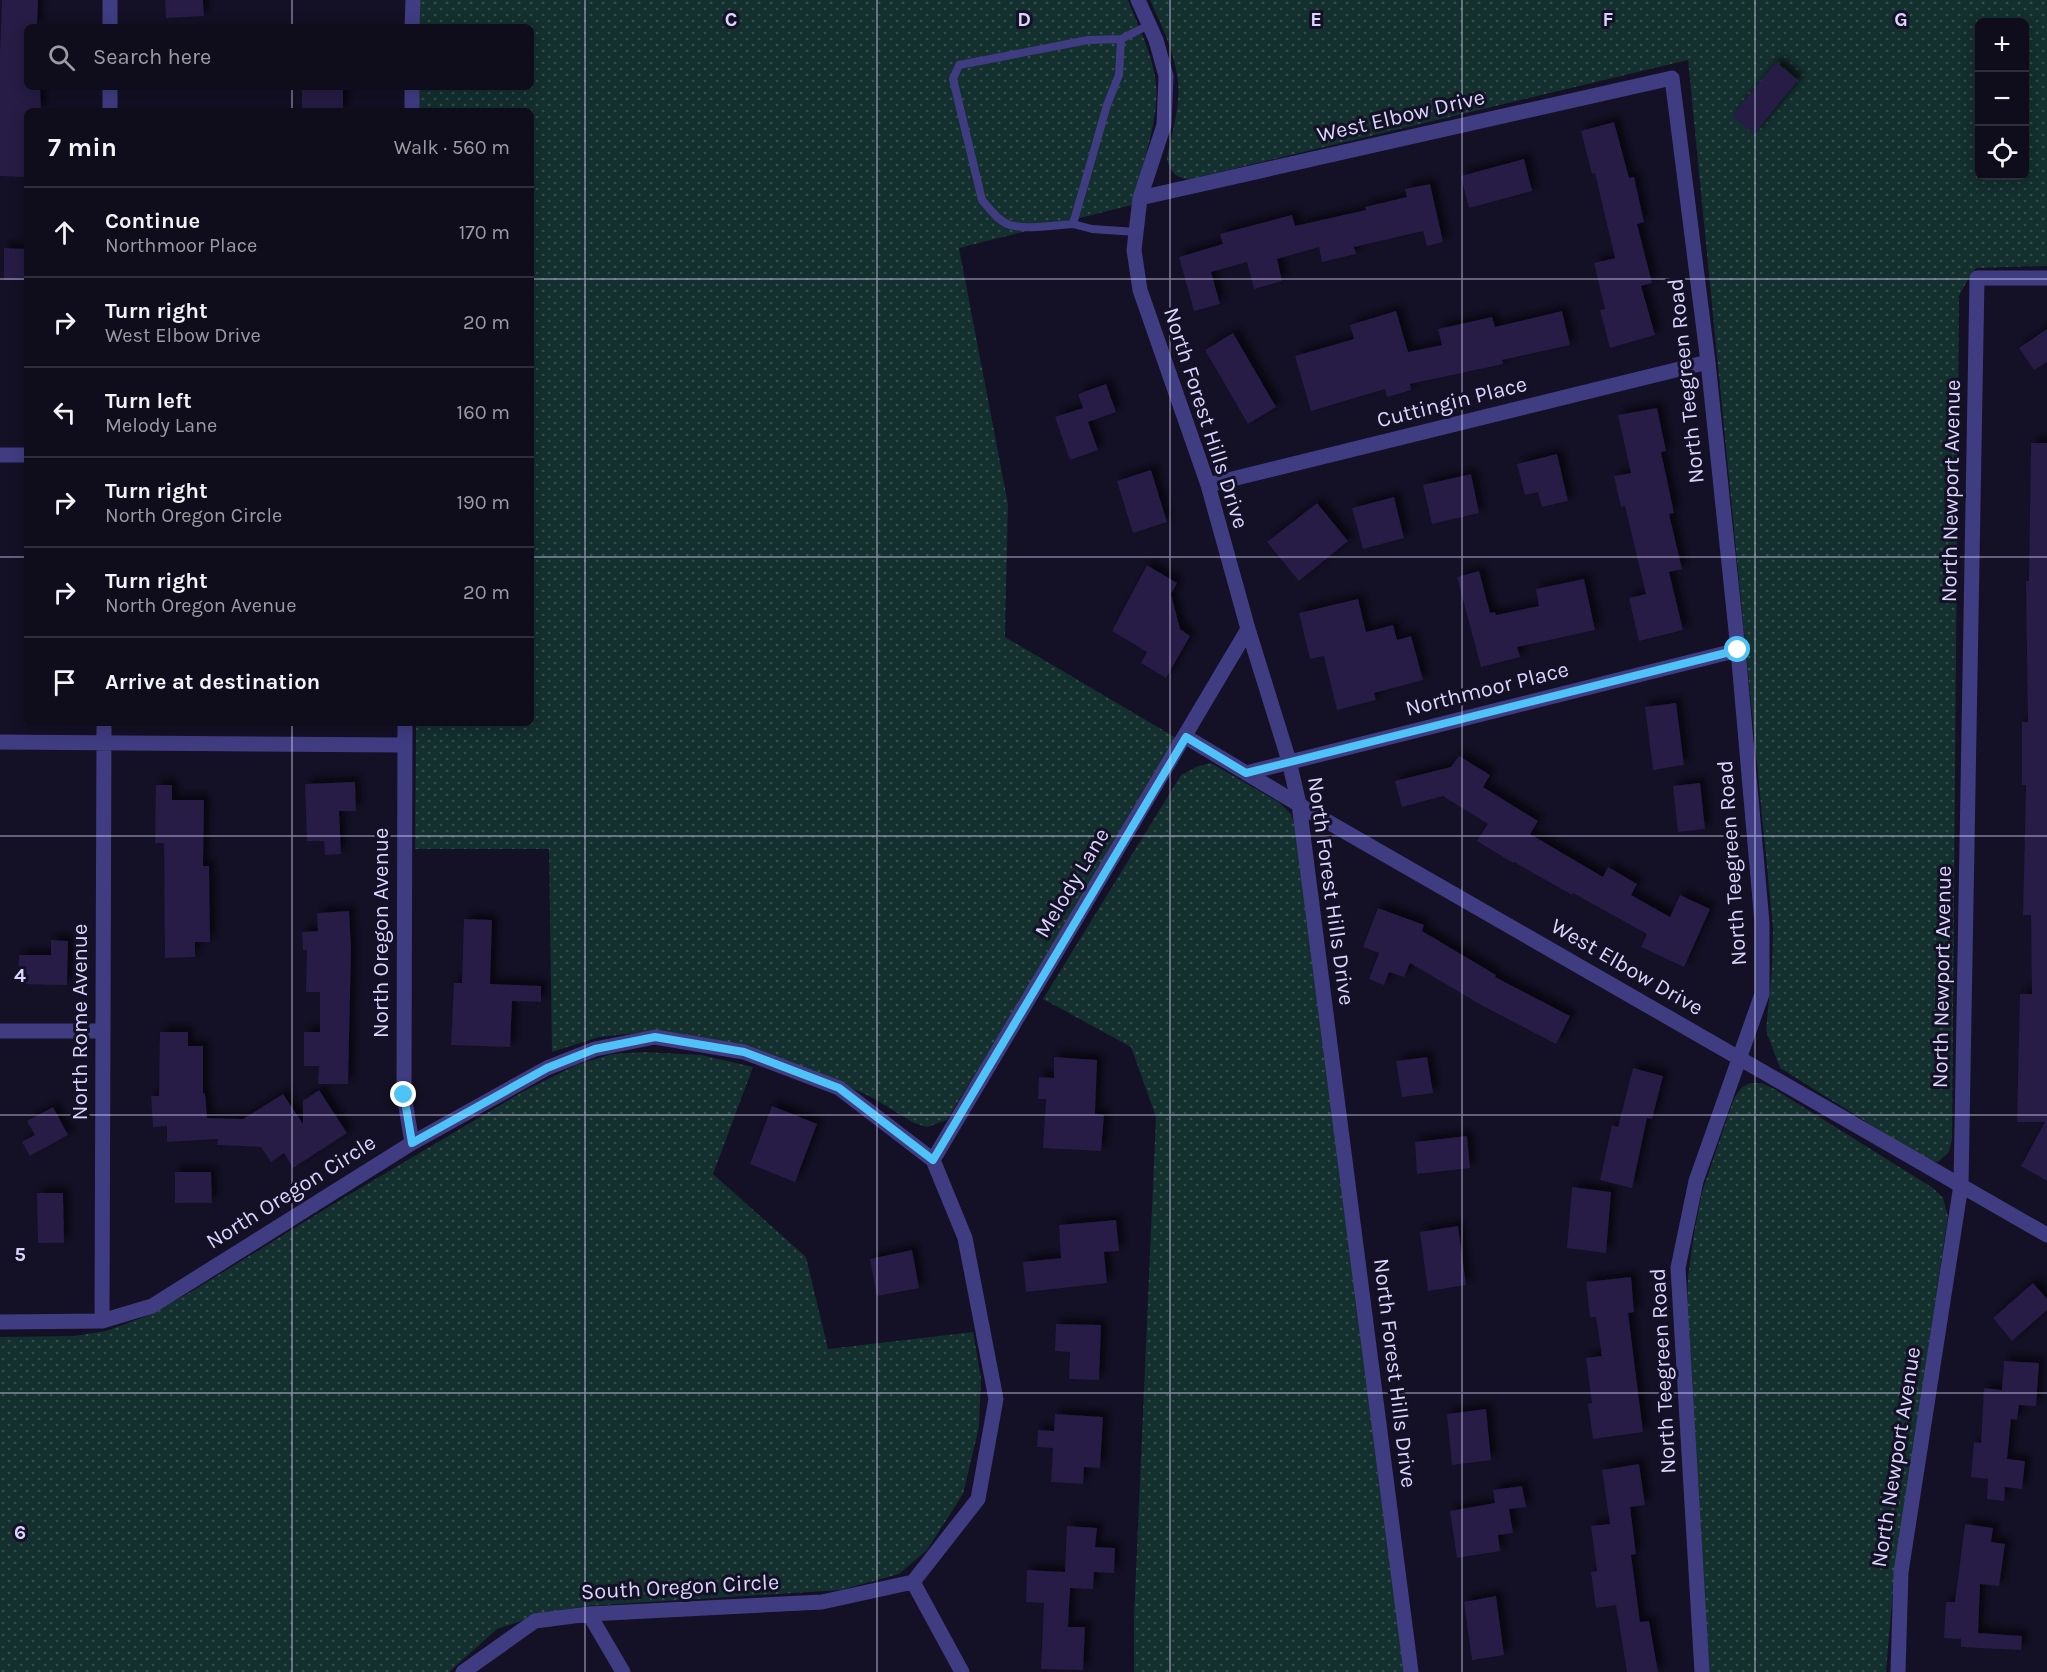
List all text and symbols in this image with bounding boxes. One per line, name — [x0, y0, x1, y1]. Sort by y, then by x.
text: C — [725, 8, 737, 31]
text: D — [1017, 8, 1031, 31]
text: E — [1310, 8, 1322, 31]
text: F — [1603, 8, 1614, 31]
text: G — [1894, 8, 1908, 31]
map controls — [1975, 18, 2029, 180]
button: + — [1975, 18, 2029, 72]
search box — [24, 24, 534, 90]
icon: search — [45, 41, 78, 74]
text: Search here — [93, 44, 211, 70]
button: − — [1975, 72, 2029, 126]
street label: West Elbow Drive — [1315, 84, 1487, 148]
button: locate — [1975, 126, 2029, 180]
text: 7 min — [48, 132, 117, 163]
text: Walk · 560 m — [394, 136, 510, 159]
text: Continue — [105, 208, 200, 234]
icon: ahead — [48, 216, 81, 249]
text: 170 m — [459, 221, 510, 244]
text: Northmoor Place — [105, 234, 257, 257]
street label: North Teegreen Road — [1662, 277, 1710, 485]
text: Turn right — [105, 298, 208, 324]
street label: North Forest Hills Drive — [1158, 304, 1254, 532]
icon: right — [48, 306, 81, 339]
text: 20 m — [463, 311, 510, 334]
text: West Elbow Drive — [105, 324, 261, 347]
street label: Cuttingin Place — [1374, 371, 1530, 433]
street label: North Newport Avenue — [1936, 379, 1966, 603]
text: Turn left — [105, 388, 192, 414]
icon: left — [48, 396, 81, 429]
text: 160 m — [457, 401, 510, 424]
text: Melody Lane — [105, 414, 217, 437]
text: Turn right — [105, 478, 208, 504]
icon: right — [48, 486, 81, 519]
text: 190 m — [456, 491, 510, 514]
text: North Oregon Circle — [105, 504, 282, 527]
text: Turn right — [105, 568, 208, 594]
icon: right — [48, 576, 81, 609]
text: 20 m — [463, 581, 510, 604]
text: North Oregon Avenue — [105, 594, 296, 617]
route start — [1724, 636, 1750, 662]
street label: Northmoor Place — [1403, 656, 1571, 722]
icon: arrive — [48, 666, 81, 699]
text: Arrive at destination — [105, 669, 320, 695]
street label: North Teegreen Road — [1712, 759, 1752, 967]
street label: North Forest Hills Drive — [1302, 775, 1360, 1007]
street label: Melody Lane — [1029, 823, 1115, 943]
street label: North Oregon Avenue — [368, 828, 394, 1038]
street label: North Newport Avenue — [1927, 865, 1957, 1089]
street label: West Elbow Drive — [1546, 913, 1708, 1021]
street label: North Rome Avenue — [67, 924, 93, 1120]
text: 4 — [14, 964, 26, 987]
route end — [390, 1081, 416, 1107]
street label: North Oregon Circle — [201, 1129, 381, 1255]
text: 5 — [14, 1243, 26, 1266]
street label: North Forest Hills Drive — [1368, 1257, 1422, 1489]
street label: North Teegreen Road — [1645, 1268, 1681, 1474]
street label: North Newport Avenue — [1866, 1345, 1926, 1569]
text: 6 — [14, 1521, 26, 1544]
street label: South Oregon Circle — [580, 1569, 780, 1605]

